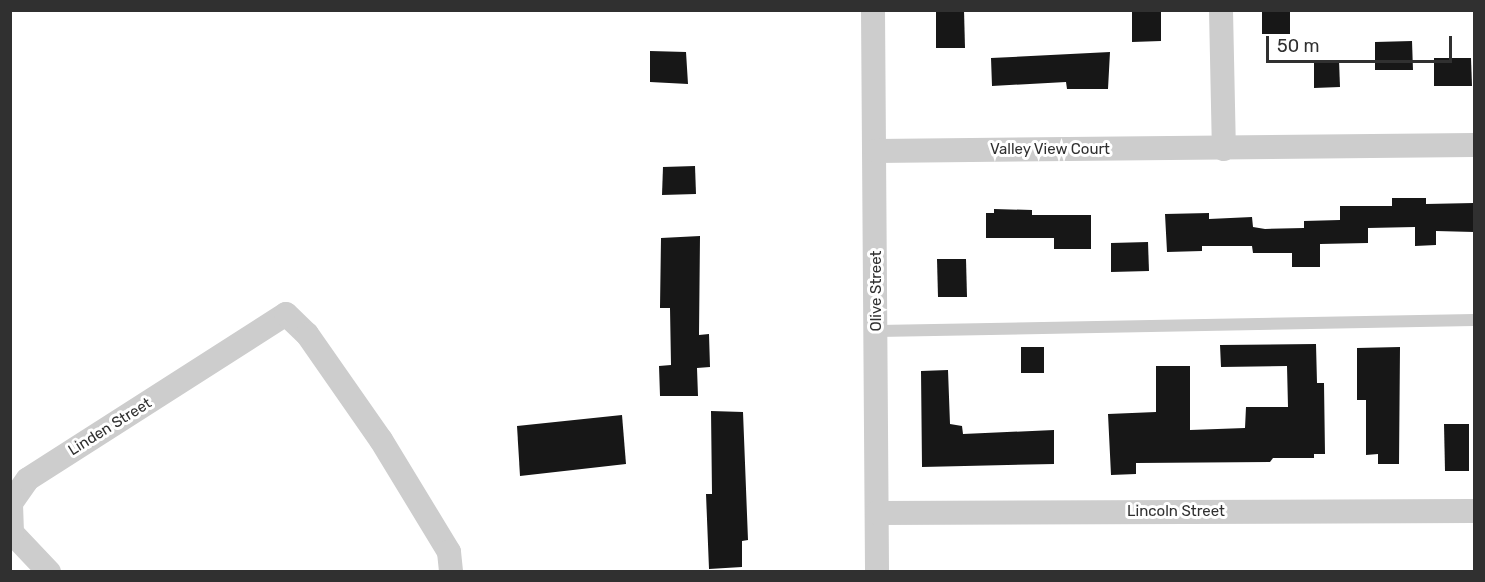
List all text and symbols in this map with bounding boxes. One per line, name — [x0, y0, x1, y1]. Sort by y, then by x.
scale bar — [1269, 24, 1455, 62]
text: 50 m — [1277, 35, 1320, 57]
street label: Valley View Court — [989, 141, 1111, 159]
street label: Olive Street — [868, 251, 886, 331]
street label: Linden Street — [65, 394, 155, 460]
street label: Lincoln Street — [1127, 503, 1225, 521]

